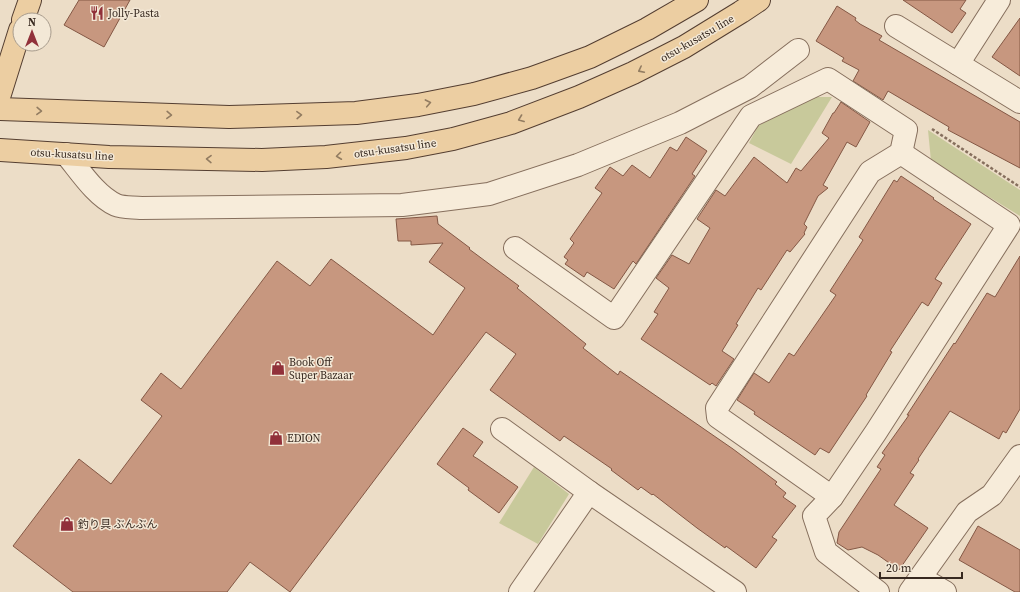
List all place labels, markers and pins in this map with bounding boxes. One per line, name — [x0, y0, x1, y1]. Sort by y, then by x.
restaurant icon: Jolly-Pasta — [89, 5, 105, 21]
place label: Jolly-Pasta — [107, 6, 160, 21]
place label: Book Off Super Bazaar — [289, 355, 354, 383]
shop icon: Book Off Super Bazaar — [270, 360, 286, 376]
shop icon: EDION — [268, 430, 284, 446]
place label: EDION — [287, 431, 321, 446]
shop icon: 釣り具 ぶんぶん — [59, 516, 75, 532]
place label: 釣り具 ぶんぶん — [78, 517, 158, 532]

